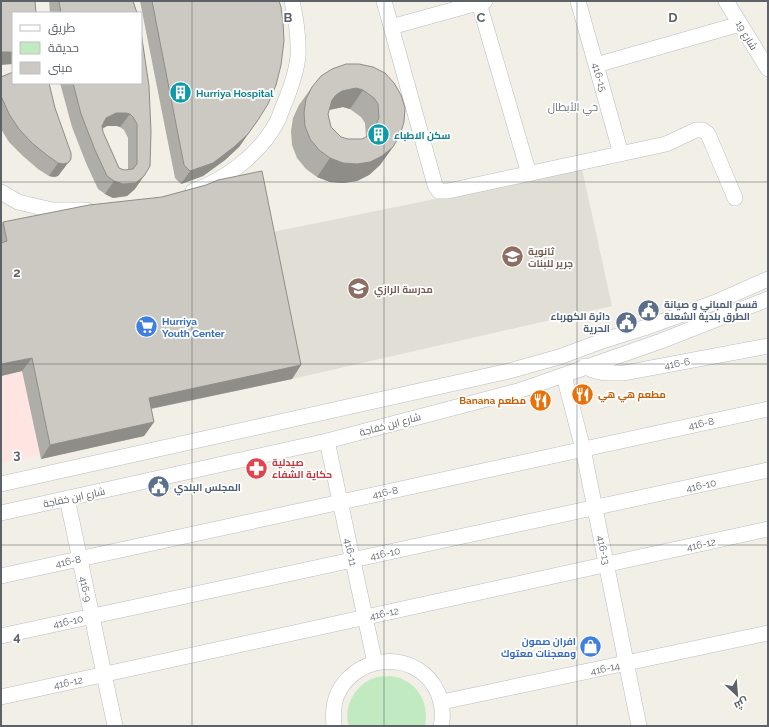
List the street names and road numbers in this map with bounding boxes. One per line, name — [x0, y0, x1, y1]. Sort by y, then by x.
street label: شارع 19 — [733, 19, 760, 52]
street label: 416-15 — [590, 61, 609, 93]
street label: 416-6 — [663, 356, 691, 371]
street label: شارع ابن خفاجة — [358, 411, 422, 439]
street label: 416-8 — [687, 415, 715, 432]
street label: 416-10 — [685, 477, 717, 494]
street label: 416-8 — [371, 484, 399, 501]
street label: شارع ابن خفاجة — [42, 486, 106, 510]
street label: 416-13 — [595, 535, 612, 566]
street label: 416-12 — [686, 536, 717, 553]
street label: 416-11 — [342, 537, 359, 568]
street label: 416-10 — [369, 545, 401, 562]
street label: 416-8 — [54, 553, 82, 570]
street label: 416-9 — [77, 575, 94, 603]
street label: 416-12 — [369, 605, 400, 622]
street label: 416-10 — [52, 613, 84, 630]
street label: 416-14 — [589, 660, 621, 677]
street label: 416-12 — [53, 674, 84, 691]

